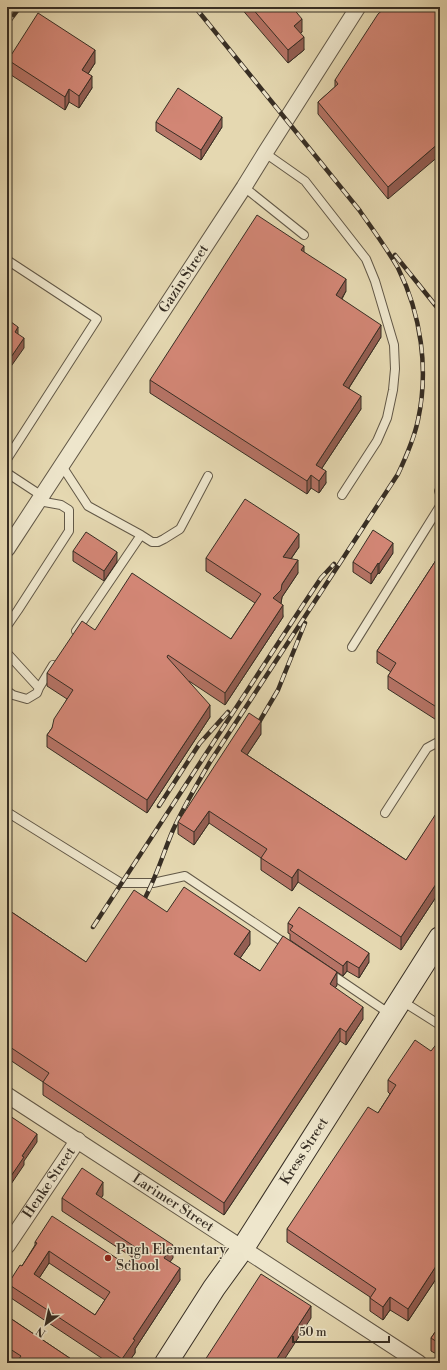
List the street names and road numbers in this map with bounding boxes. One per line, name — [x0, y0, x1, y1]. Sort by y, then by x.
street label: Gazin Street — [155, 241, 213, 316]
street label: Kress Street — [276, 1114, 333, 1188]
street label: Henke Street — [19, 1144, 80, 1222]
street label: Larimer Street — [129, 1170, 217, 1236]

